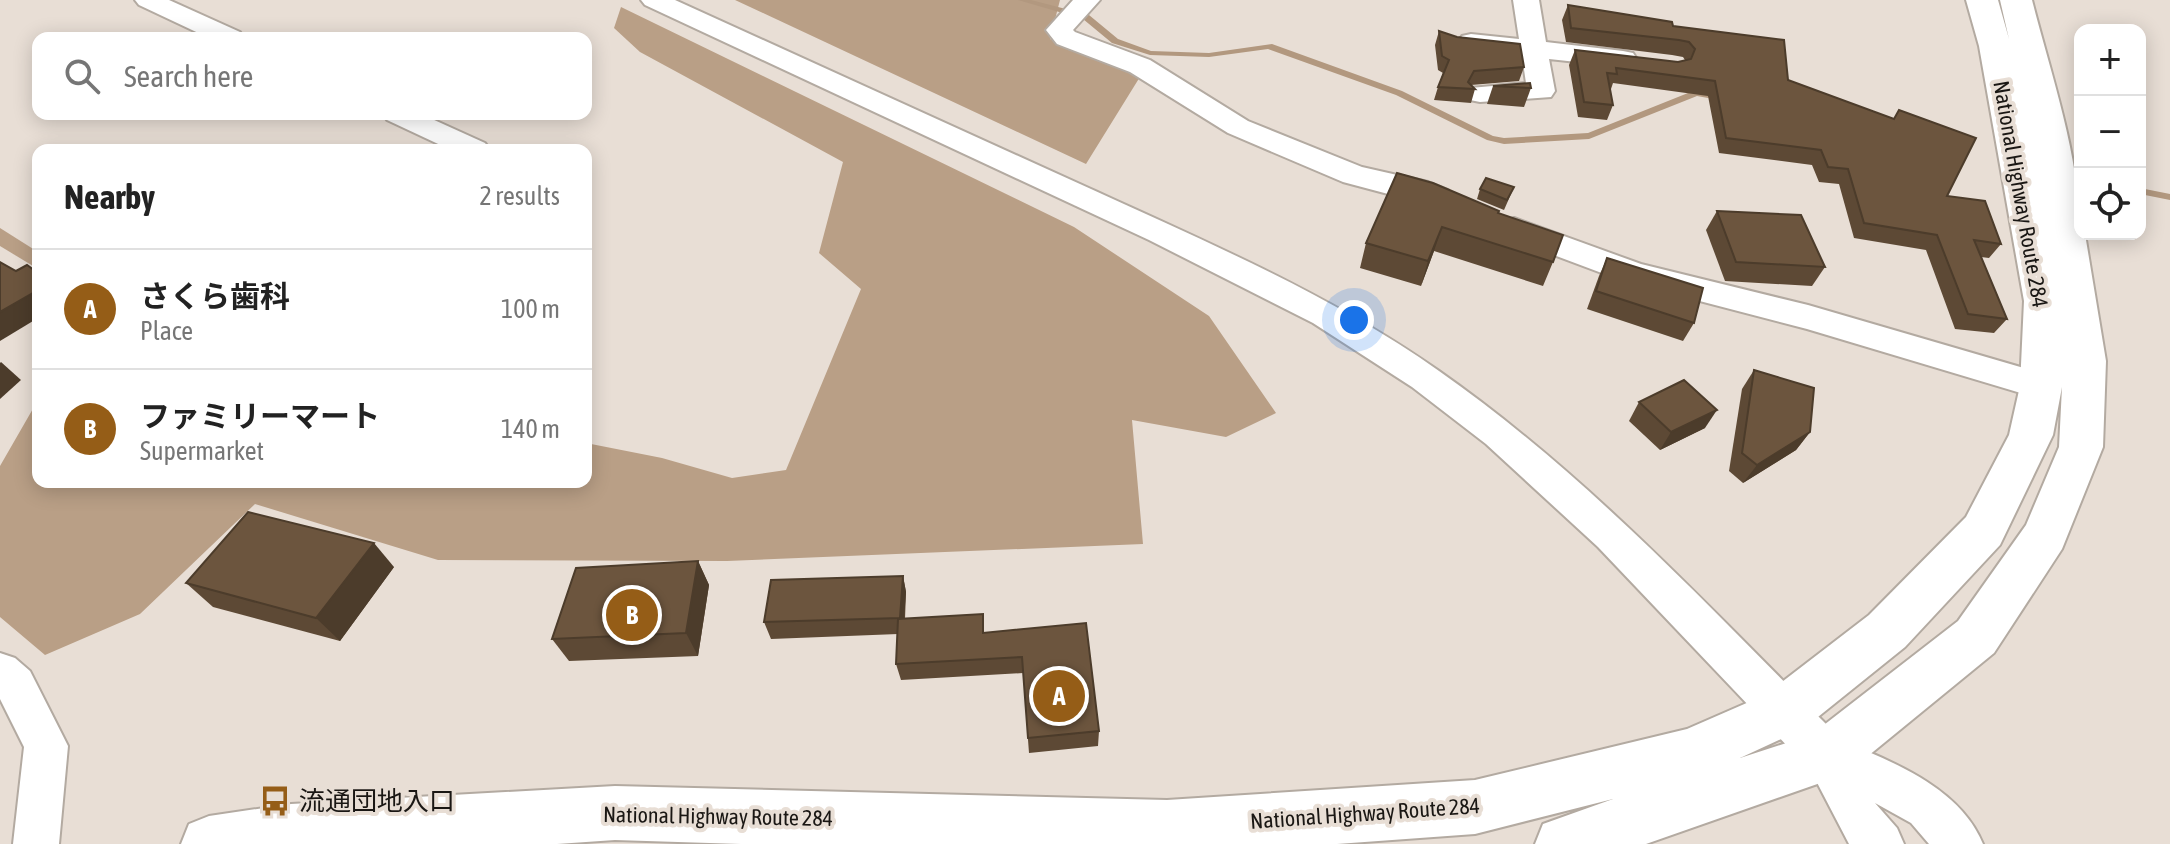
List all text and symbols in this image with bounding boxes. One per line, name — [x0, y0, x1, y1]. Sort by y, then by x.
map controls — [2074, 24, 2146, 240]
button: + — [2074, 24, 2146, 96]
search box — [32, 32, 592, 120]
icon: search — [60, 54, 104, 98]
text: Search here — [124, 59, 253, 93]
street label: National Highway Route 284 — [1988, 78, 2054, 310]
button: − — [2074, 96, 2146, 168]
button: locate — [2074, 168, 2146, 240]
text: Nearby — [64, 177, 155, 216]
text: 2 results — [479, 181, 560, 211]
text: さくら歯科 — [140, 279, 290, 313]
text: A — [84, 294, 96, 324]
text: 100 m — [501, 294, 560, 324]
your location — [1334, 300, 1374, 340]
text: Place — [140, 316, 193, 346]
text: ファミリーマート — [140, 399, 380, 433]
text: B — [84, 414, 96, 444]
text: 140 m — [501, 414, 560, 444]
text: Supermarket — [140, 436, 264, 466]
pin: B — [606, 585, 658, 645]
pin: A — [1033, 666, 1085, 726]
bus stop icon: 流通団地入口 — [258, 784, 292, 818]
place label: 流通団地入口 — [299, 786, 455, 816]
street label: National Highway Route 284 — [1249, 792, 1481, 834]
street label: National Highway Route 284 — [603, 801, 833, 831]

